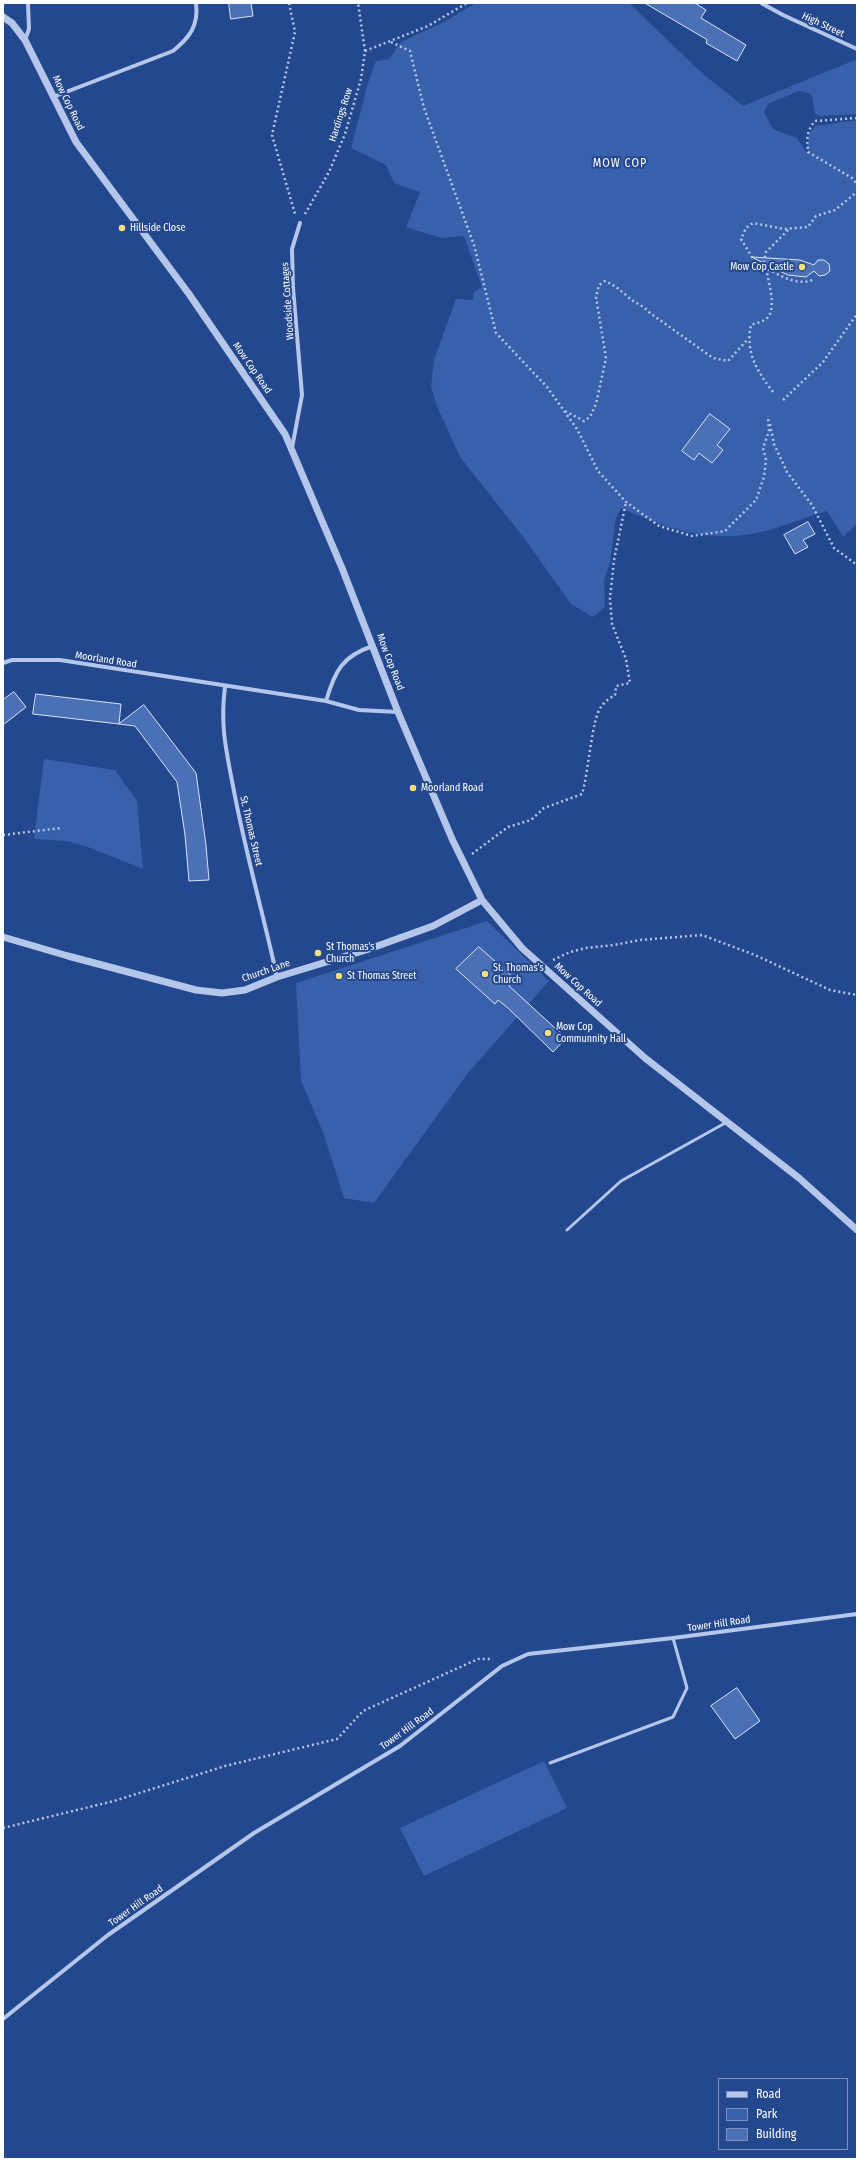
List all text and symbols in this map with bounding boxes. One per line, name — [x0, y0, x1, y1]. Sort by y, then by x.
street label: High Street — [800, 10, 846, 40]
street label: Mow Cop Road — [49, 73, 87, 133]
street label: Hardings Row — [327, 87, 355, 143]
district label: MOW COP — [593, 157, 647, 171]
place label: Hillside Close — [130, 222, 185, 234]
marker: Hillside Close — [117, 223, 127, 233]
place label: Mow Cop Castle — [730, 261, 794, 273]
street label: Woodside Cottages — [279, 262, 297, 340]
marker: Mow Cop Castle — [797, 262, 807, 272]
street label: Mow Cop Road — [230, 340, 274, 396]
street label: Mow Cop Road — [374, 632, 406, 692]
street label: Moorland Road — [74, 649, 138, 671]
place label: Moorland Road — [421, 782, 483, 794]
marker: Moorland Road — [408, 783, 418, 793]
street label: St. Thomas Street — [237, 795, 265, 867]
place label: St Thomas's Church — [326, 941, 375, 964]
marker: St Thomas's Church — [313, 948, 323, 958]
street label: Church Lane — [240, 957, 292, 985]
street label: Mow Cop Road — [552, 961, 604, 1009]
place label: St. Thomas's Church — [493, 962, 544, 986]
marker: St. Thomas's Church — [480, 969, 490, 979]
place label: St Thomas Street — [347, 970, 416, 982]
marker: St Thomas Street — [334, 971, 344, 981]
place label: Mow Cop Communnity Hall — [556, 1021, 626, 1044]
marker: Mow Cop Communnity Hall — [543, 1028, 553, 1038]
street label: Tower Hill Road — [687, 1614, 751, 1634]
street label: Tower Hill Road — [378, 1705, 436, 1753]
street label: Tower Hill Road — [107, 1883, 165, 1929]
legend — [718, 2078, 848, 2150]
text: Road — [756, 2087, 781, 2101]
text: Park — [756, 2107, 777, 2121]
text: Building — [756, 2127, 796, 2141]

